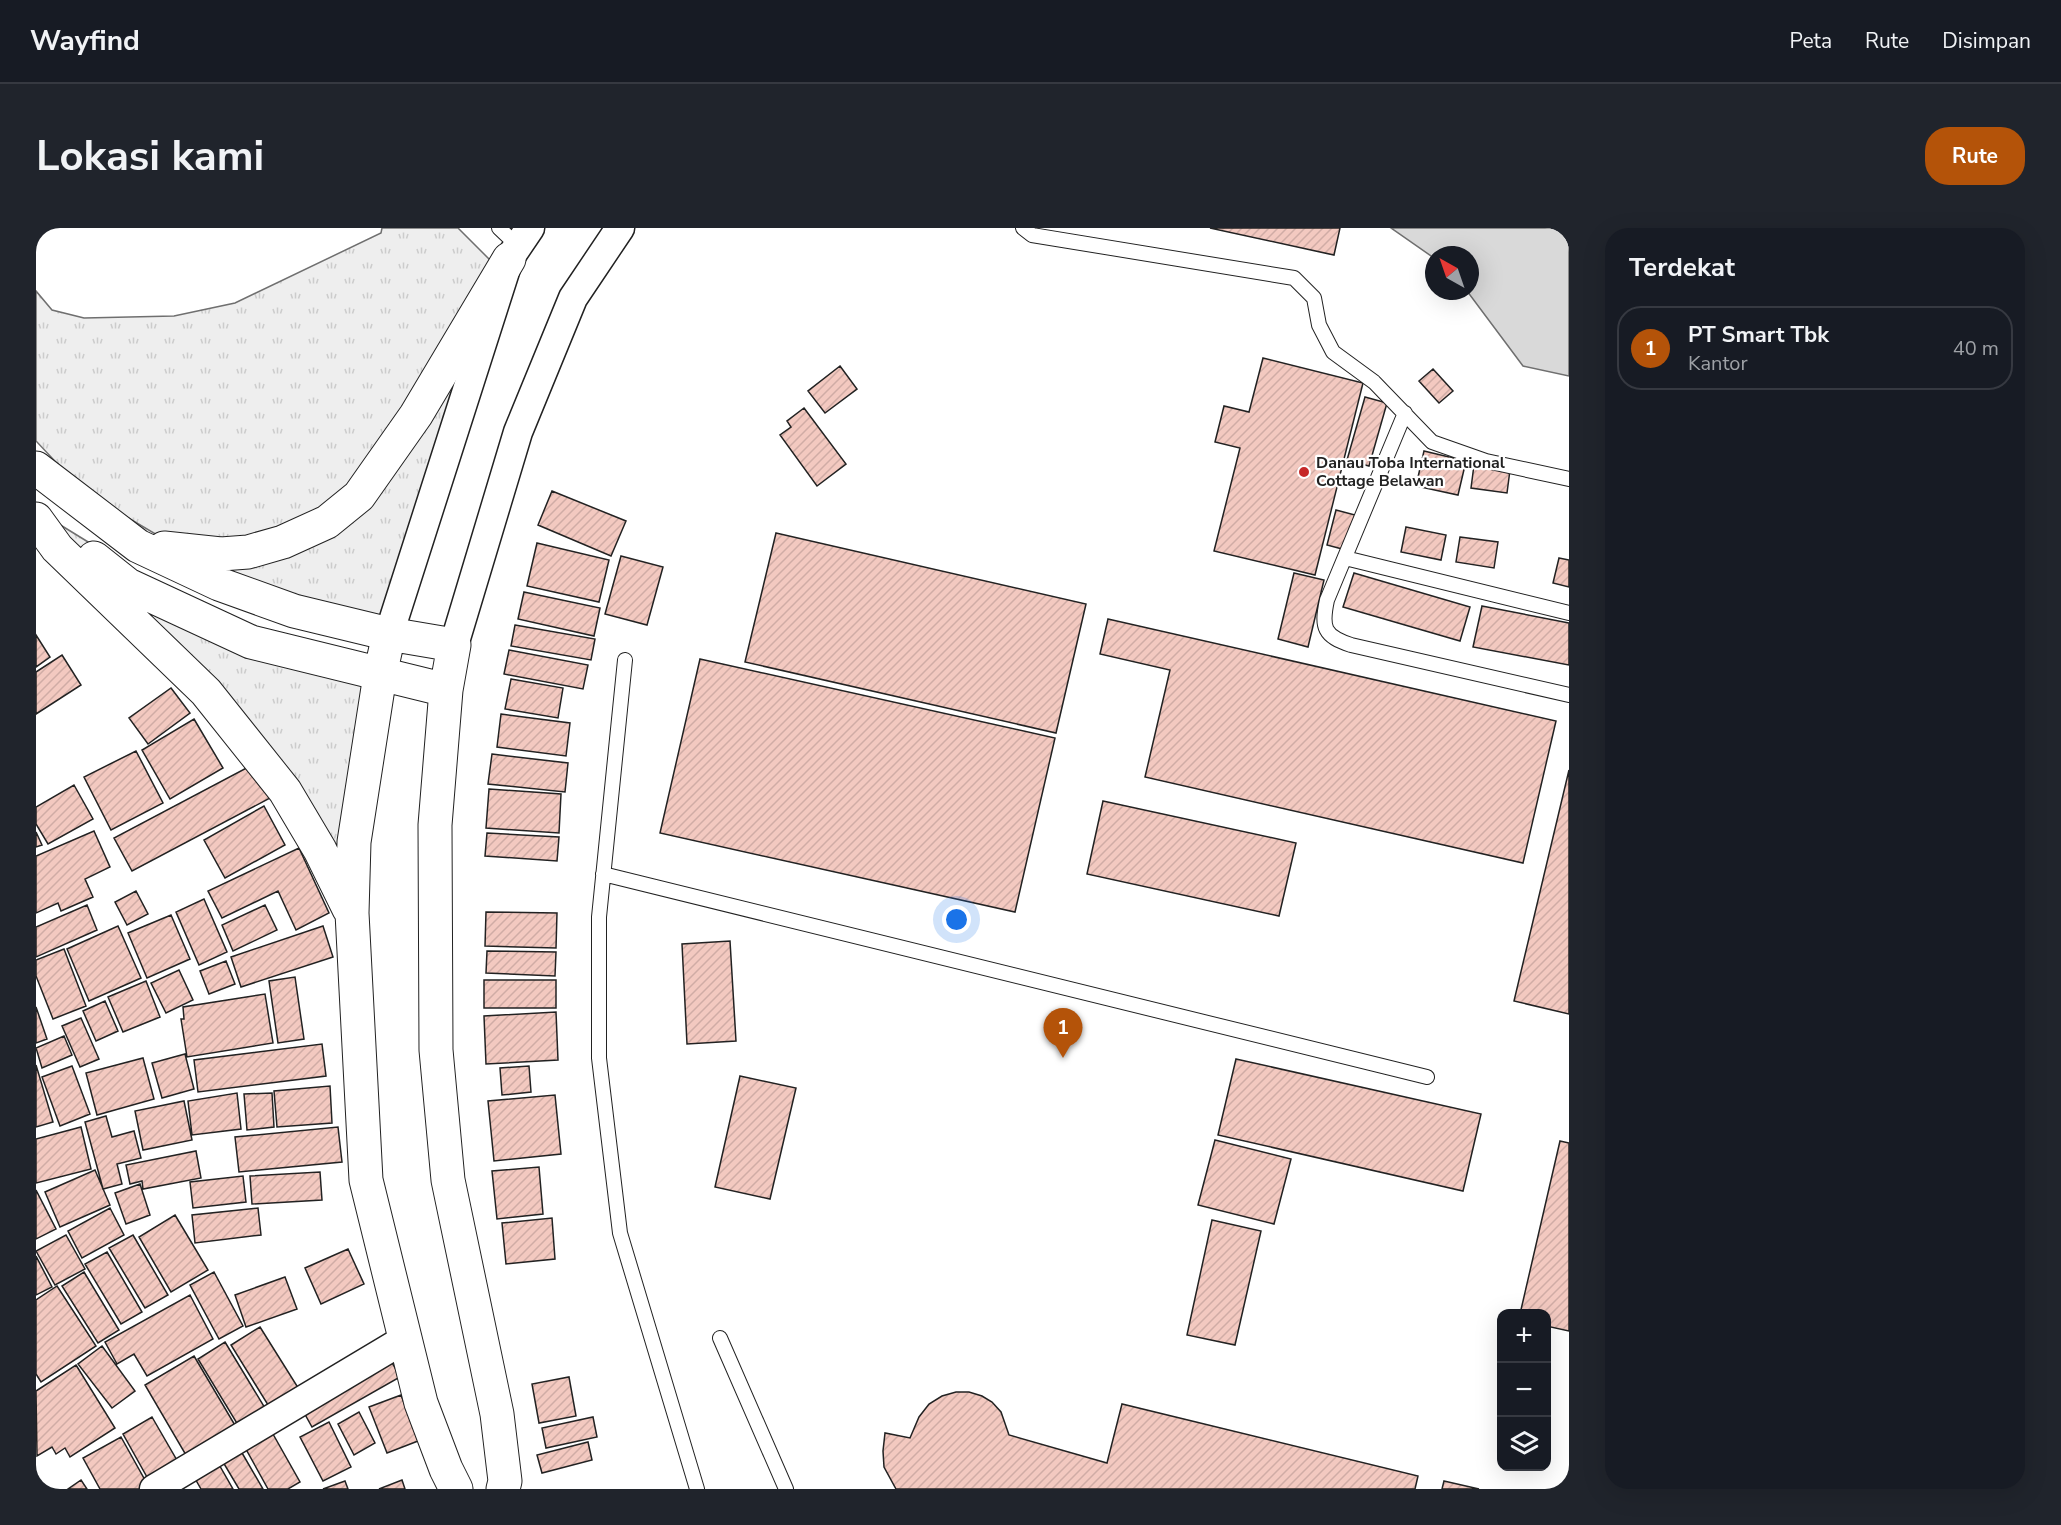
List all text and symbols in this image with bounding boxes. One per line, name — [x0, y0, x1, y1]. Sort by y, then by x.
text: Wayfind — [30, 22, 140, 60]
text: Peta — [1790, 27, 1832, 55]
text: Rute — [1865, 27, 1909, 55]
text: Disimpan — [1942, 27, 2031, 55]
button: Rute — [1925, 127, 2025, 185]
text: Lokasi kami — [36, 128, 264, 185]
north arrow — [1425, 246, 1479, 300]
text: Terdekat — [1629, 250, 1735, 285]
text: PT Smart Tbk — [1688, 320, 1829, 350]
text: 1 — [1645, 335, 1657, 362]
text: 40 m — [1953, 335, 1999, 362]
text: Kantor — [1688, 350, 1748, 377]
place label: Danau Toba International Cottage Belawan — [1316, 452, 1505, 492]
marker: Danau Toba International Cottage Belawan — [1297, 465, 1311, 479]
your location — [942, 905, 971, 934]
pin: 1 — [1044, 1008, 1082, 1058]
map controls — [1497, 1309, 1551, 1471]
button: + — [1497, 1309, 1551, 1363]
button: − — [1497, 1363, 1551, 1417]
button: layers — [1497, 1417, 1551, 1471]

